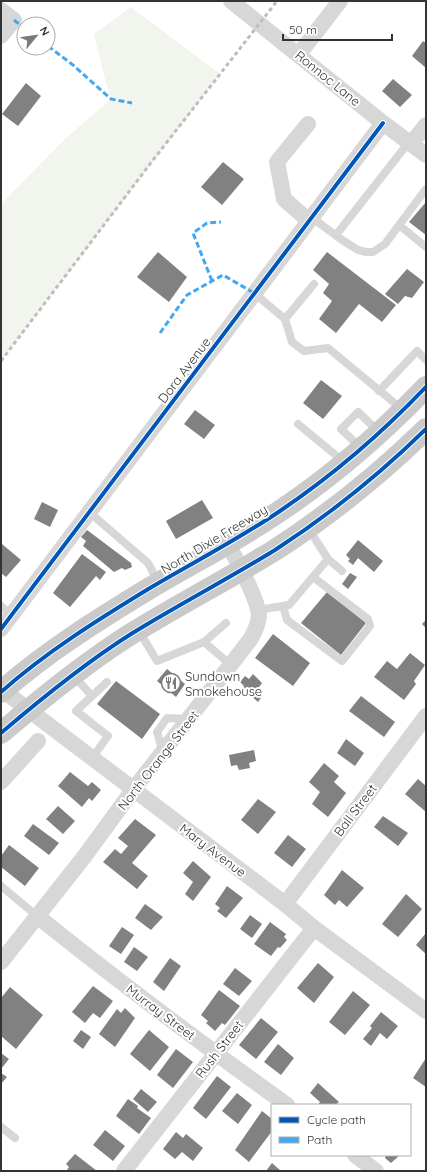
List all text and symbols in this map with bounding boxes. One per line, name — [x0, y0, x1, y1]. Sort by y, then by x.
north arrow — [16, 16, 56, 56]
scale bar — [283, 16, 392, 42]
text: 50 m — [289, 22, 317, 37]
text: N — [37, 24, 53, 38]
street label: Ronnoc Lane — [292, 47, 364, 109]
street label: Dora Avenue — [154, 334, 214, 406]
street label: North Dixie Freeway — [158, 501, 270, 577]
place label: Sundown Smokehouse — [185, 668, 262, 699]
restaurant icon: Sundown Smokehouse — [160, 672, 182, 694]
street label: North Orange Street — [114, 707, 202, 813]
street label: Ball Street — [330, 781, 380, 839]
street label: Mary Avenue — [177, 820, 249, 880]
street label: Murray Street — [123, 981, 199, 1043]
street label: Rush Street — [192, 1017, 246, 1081]
legend — [271, 1104, 411, 1156]
text: Cycle path — [307, 1112, 366, 1127]
text: Path — [307, 1132, 332, 1147]

